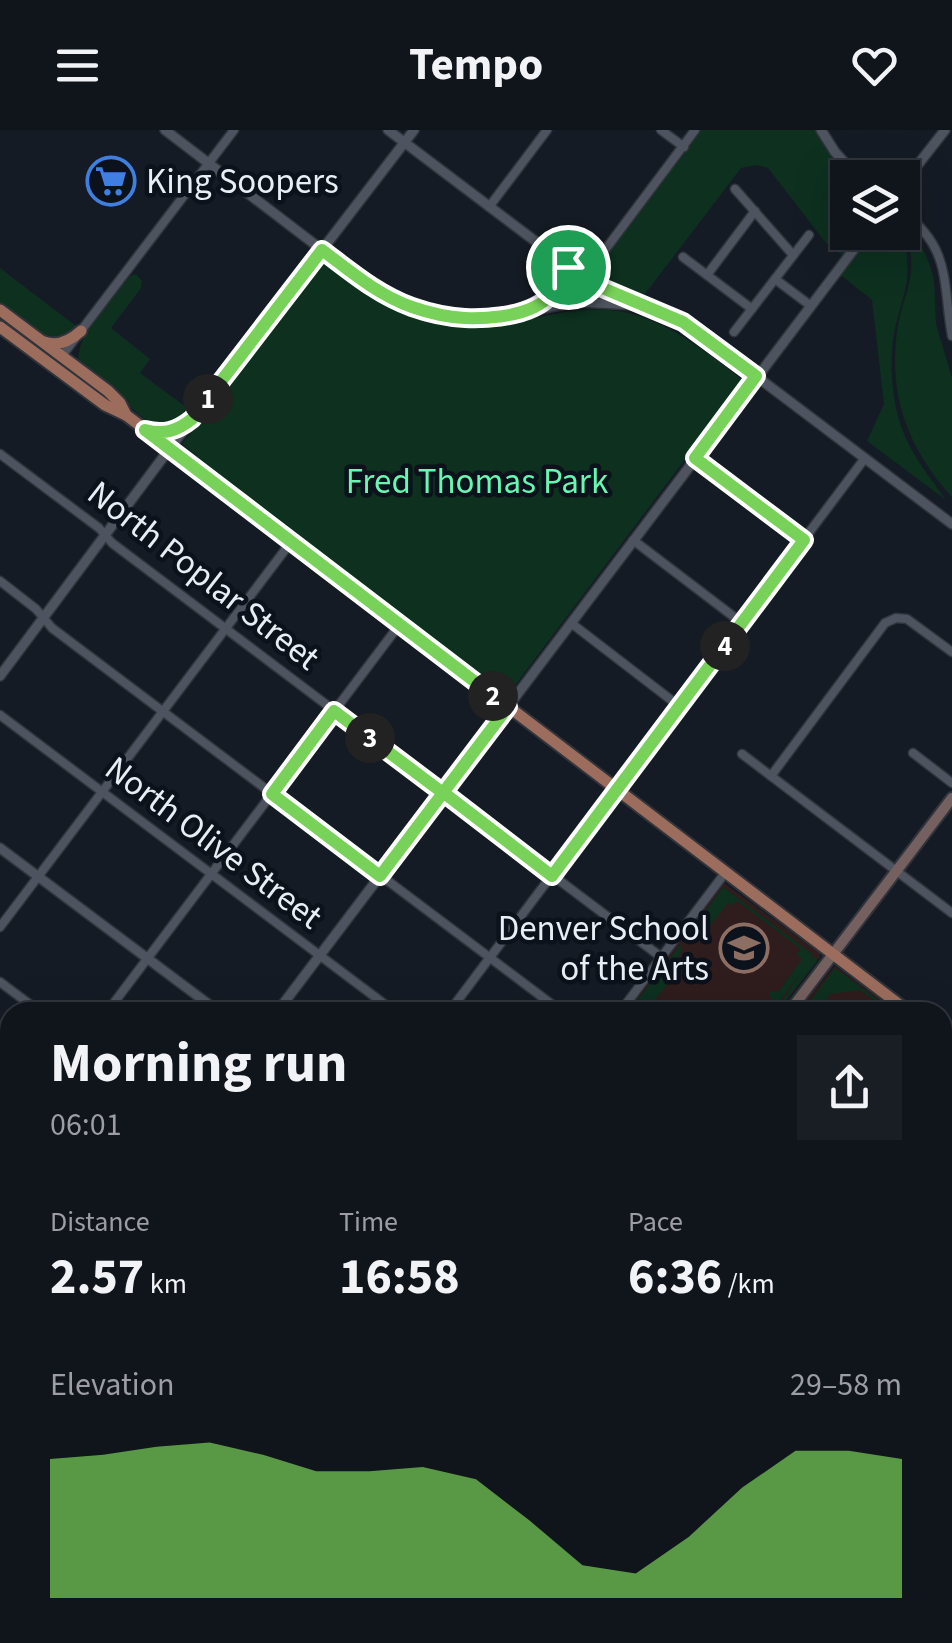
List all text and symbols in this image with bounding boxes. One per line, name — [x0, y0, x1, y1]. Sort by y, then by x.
text: Tempo — [409, 33, 543, 97]
icon: menu — [50, 38, 105, 93]
icon: heart — [847, 38, 902, 93]
supermarket icon: King Soopers — [85, 155, 137, 207]
place label: King Soopers — [146, 157, 339, 207]
map controls — [830, 160, 920, 250]
button: layers — [830, 160, 920, 250]
pin — [526, 225, 611, 310]
icon: arrive — [541, 240, 596, 295]
pin: 1 — [183, 374, 233, 424]
text: 1 — [201, 379, 215, 419]
park label: Fred Thomas Park — [346, 457, 609, 507]
street label: North Poplar Street — [77, 469, 330, 683]
pin: 4 — [700, 621, 750, 671]
text: 4 — [718, 626, 732, 666]
pin: 2 — [468, 671, 518, 721]
text: 2 — [486, 676, 500, 716]
pin: 3 — [345, 713, 395, 763]
text: 3 — [363, 718, 377, 758]
street label: North Olive Street — [94, 744, 333, 941]
place label: Denver School of the Arts — [498, 904, 709, 994]
school or university icon: Denver School of the Arts — [718, 922, 770, 974]
text: Morning run — [50, 1025, 347, 1103]
button: share — [797, 1035, 902, 1140]
text: 06:01 — [50, 1102, 122, 1148]
text: Distance — [50, 1202, 150, 1242]
text: Time — [339, 1202, 398, 1242]
text: Pace — [628, 1202, 683, 1242]
text: 2.57 — [50, 1242, 144, 1313]
text: 16:58 — [339, 1242, 460, 1313]
text: 6:36 — [628, 1242, 722, 1313]
text: km — [144, 1264, 187, 1304]
text: /km — [722, 1264, 775, 1304]
text: Elevation — [50, 1362, 175, 1408]
text: 29–58 m — [790, 1362, 902, 1408]

